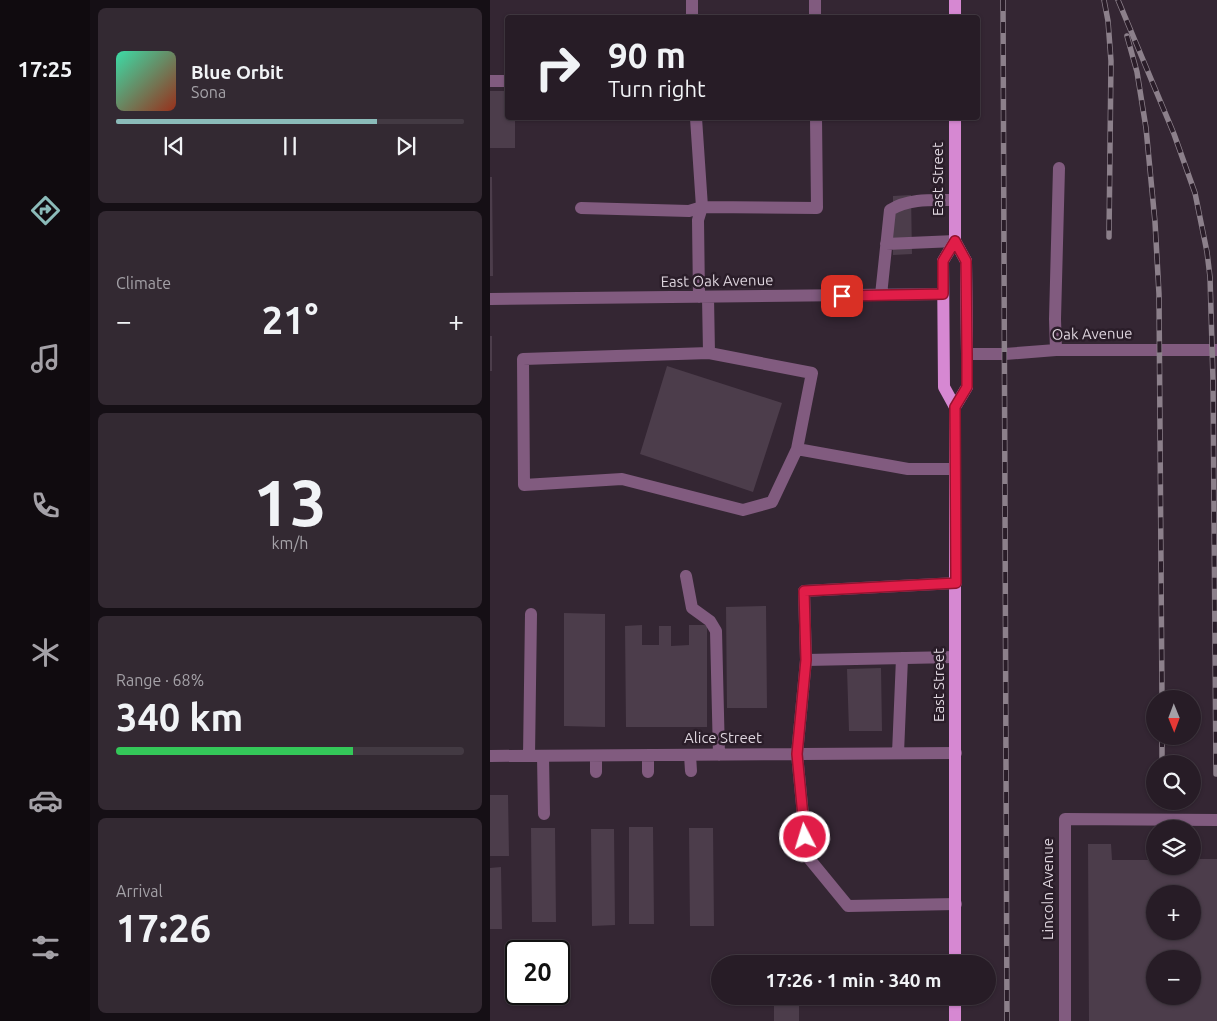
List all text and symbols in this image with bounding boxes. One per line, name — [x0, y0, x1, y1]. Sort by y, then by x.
icon: right — [525, 35, 590, 100]
text: 90 m — [608, 35, 686, 75]
text: 17:25 — [17, 56, 73, 81]
text: Blue Orbit — [191, 61, 284, 83]
text: Turn right — [608, 76, 706, 101]
text: Sona — [191, 83, 226, 101]
icon: previous — [160, 132, 188, 160]
icon: pause — [276, 132, 304, 160]
icon: next — [392, 132, 420, 160]
street label: East Street — [929, 142, 946, 216]
icon: directions — [28, 193, 63, 228]
street label: East Oak Avenue — [660, 271, 774, 290]
text: Climate — [116, 274, 171, 292]
pin — [821, 275, 863, 317]
icon: arrive — [828, 282, 856, 310]
text: 21° — [262, 299, 318, 341]
text: − — [116, 305, 132, 336]
text: + — [448, 305, 464, 336]
street label: Oak Avenue — [1051, 324, 1133, 343]
icon: music — [28, 341, 63, 376]
text: 13 — [253, 465, 327, 538]
icon: phone — [28, 488, 63, 523]
text: km/h — [272, 534, 308, 552]
icon: climate — [28, 635, 63, 670]
street label: East Street — [930, 648, 947, 722]
text: Range · 68% — [116, 671, 204, 689]
north arrow — [1146, 690, 1201, 745]
map controls — [1146, 690, 1201, 1005]
text: 340 km — [116, 696, 243, 738]
street label: Alice Street — [684, 729, 762, 746]
button: search — [1146, 755, 1201, 810]
icon: car — [28, 783, 63, 818]
position arrow — [778, 810, 830, 862]
button: layers — [1146, 820, 1201, 875]
street label: Lincoln Avenue — [1039, 838, 1056, 940]
text: Arrival — [116, 882, 163, 900]
button: + — [1146, 885, 1201, 940]
text: 17:26 — [116, 907, 211, 949]
icon: filters — [28, 930, 63, 965]
speed limit sign: 20 — [505, 940, 570, 1005]
button: − — [1146, 950, 1201, 1005]
text: 17:26 · 1 min · 340 m — [766, 969, 941, 991]

